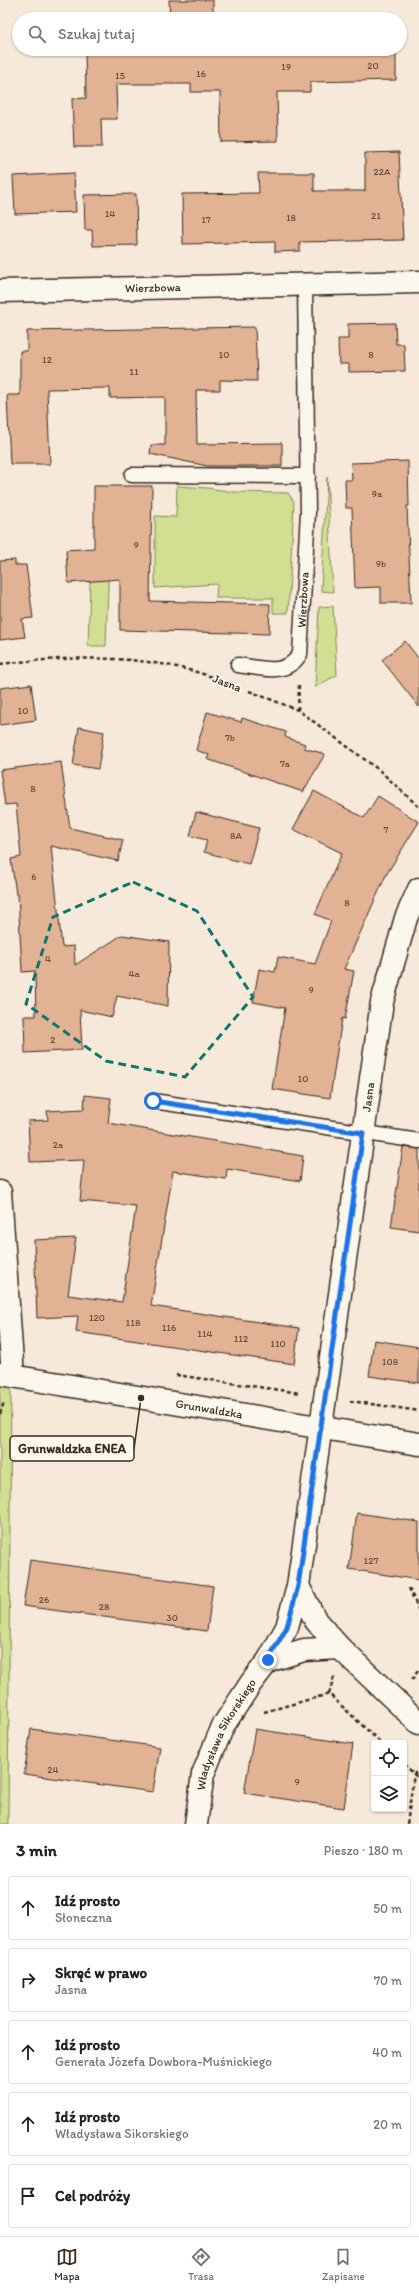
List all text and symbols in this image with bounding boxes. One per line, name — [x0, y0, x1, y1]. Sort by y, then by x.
search box — [12, 12, 407, 56]
icon: search — [26, 23, 48, 45]
text: Szukaj tutaj — [58, 25, 135, 43]
house number: 20 — [367, 59, 379, 72]
house number: 19 — [281, 60, 291, 73]
house number: 16 — [196, 67, 206, 80]
house number: 15 — [115, 69, 125, 82]
house number: 22A — [374, 165, 391, 178]
house number: 14 — [105, 207, 115, 220]
house number: 21 — [371, 209, 381, 222]
house number: 18 — [286, 211, 297, 224]
house number: 17 — [201, 213, 211, 226]
street label: Wierzbowa — [125, 280, 182, 295]
house number: 10 — [219, 348, 229, 361]
house number: 8 — [368, 348, 374, 361]
house number: 12 — [42, 353, 53, 366]
house number: 11 — [129, 365, 139, 378]
house number: 9a — [372, 487, 383, 500]
house number: 9 — [133, 538, 139, 551]
house number: 9b — [376, 557, 386, 570]
street label: Wierzbowa — [294, 571, 312, 628]
street label: Jasna — [211, 671, 243, 695]
house number: 10 — [18, 704, 28, 717]
house number: 7b — [225, 731, 235, 744]
house number: 7a — [280, 757, 291, 770]
house number: 8 — [30, 782, 36, 795]
house number: 7 — [384, 823, 389, 836]
house number: 8A — [230, 829, 243, 842]
house number: 6 — [31, 870, 37, 883]
house number: 8 — [344, 896, 350, 909]
house number: 4 — [45, 952, 51, 965]
house number: 4a — [128, 967, 140, 980]
house number: 9 — [308, 983, 314, 996]
house number: 2 — [50, 1033, 56, 1046]
house number: 10 — [298, 1072, 308, 1085]
street label: Jasna — [359, 1081, 377, 1113]
route start — [144, 1092, 162, 1110]
house number: 2a — [53, 1138, 64, 1151]
house number: 120 — [89, 1311, 105, 1324]
house number: 118 — [126, 1316, 141, 1329]
house number: 116 — [162, 1321, 176, 1334]
house number: 114 — [197, 1327, 213, 1340]
house number: 112 — [234, 1332, 249, 1345]
house number: 110 — [270, 1337, 286, 1350]
house number: 108 — [382, 1355, 399, 1368]
street label: Grunwaldzka — [174, 1396, 245, 1422]
callout: Grunwaldzka ENEA — [10, 1436, 134, 1461]
text: Grunwaldzka ENEA — [18, 1441, 127, 1456]
house number: 127 — [364, 1554, 378, 1567]
house number: 26 — [39, 1593, 49, 1606]
house number: 28 — [99, 1600, 110, 1613]
house number: 30 — [166, 1611, 178, 1624]
route end — [259, 1651, 277, 1669]
street label: Władysława Sikorskiego — [194, 1676, 259, 1791]
map controls — [371, 1740, 407, 1812]
button: locate — [371, 1740, 407, 1776]
house number: 24 — [47, 1763, 59, 1776]
house number: 9 — [294, 1775, 300, 1788]
button: layers — [371, 1776, 407, 1812]
text: 3 min — [16, 1840, 57, 1860]
text: Pieszo · 180 m — [324, 1843, 403, 1858]
text: Idź prosto — [55, 1892, 120, 1910]
icon: ahead — [17, 1897, 39, 1919]
text: 50 m — [373, 1901, 402, 1916]
text: Słoneczna — [55, 1910, 112, 1925]
text: Skręć w prawo — [55, 1964, 147, 1982]
icon: right — [17, 1969, 39, 1991]
text: 70 m — [374, 1973, 402, 1988]
text: Jasna — [55, 1982, 87, 1997]
text: Idź prosto — [55, 2036, 120, 2054]
icon: ahead — [17, 2041, 39, 2063]
text: 40 m — [372, 2045, 402, 2060]
text: Generała Józefa Dowbora-Muśnickiego — [55, 2054, 272, 2069]
text: Idź prosto — [55, 2108, 120, 2126]
icon: ahead — [17, 2113, 39, 2135]
text: 20 m — [373, 2117, 402, 2132]
text: Władysława Sikorskiego — [55, 2126, 189, 2141]
icon: arrive — [17, 2185, 39, 2207]
text: Cel podróży — [55, 2187, 130, 2205]
tab: Mapa — [54, 2246, 80, 2283]
tab: Trasa — [188, 2246, 214, 2283]
tab: Zapisane — [322, 2246, 365, 2283]

